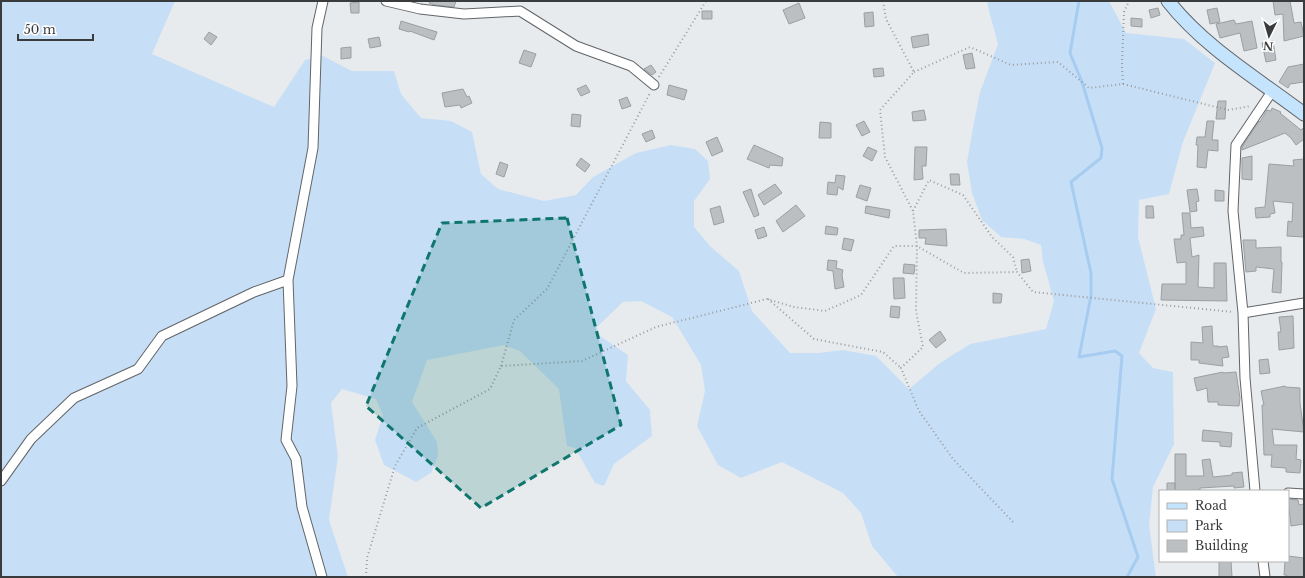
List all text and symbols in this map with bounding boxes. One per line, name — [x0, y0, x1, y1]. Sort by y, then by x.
scale bar — [18, 16, 93, 42]
north arrow — [1249, 16, 1289, 56]
text: 50 m — [24, 22, 56, 37]
text: N — [1262, 38, 1274, 53]
legend — [1159, 490, 1289, 562]
text: Road — [1195, 498, 1227, 513]
text: Park — [1195, 518, 1223, 533]
text: Building — [1195, 538, 1249, 553]

